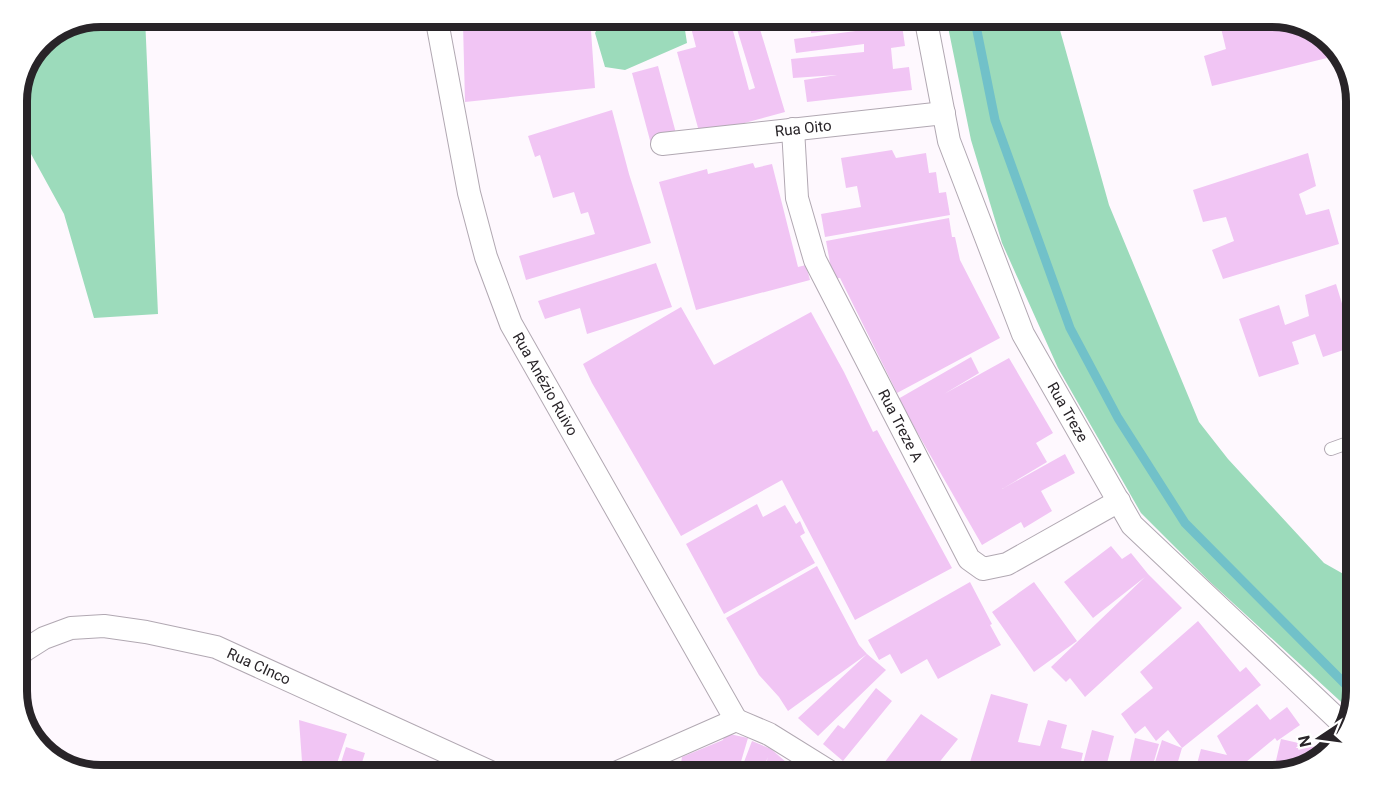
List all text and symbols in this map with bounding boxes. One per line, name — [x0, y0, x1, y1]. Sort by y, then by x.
street label: Rua Oito — [774, 116, 832, 141]
street label: Rua Anézio Ruivo — [509, 329, 582, 439]
street label: Rua Treze — [1044, 379, 1092, 445]
street label: Rua Treze A — [874, 386, 927, 465]
street label: Rua CInco — [224, 644, 293, 689]
north arrow — [1289, 708, 1349, 768]
text: N — [1294, 734, 1315, 749]

